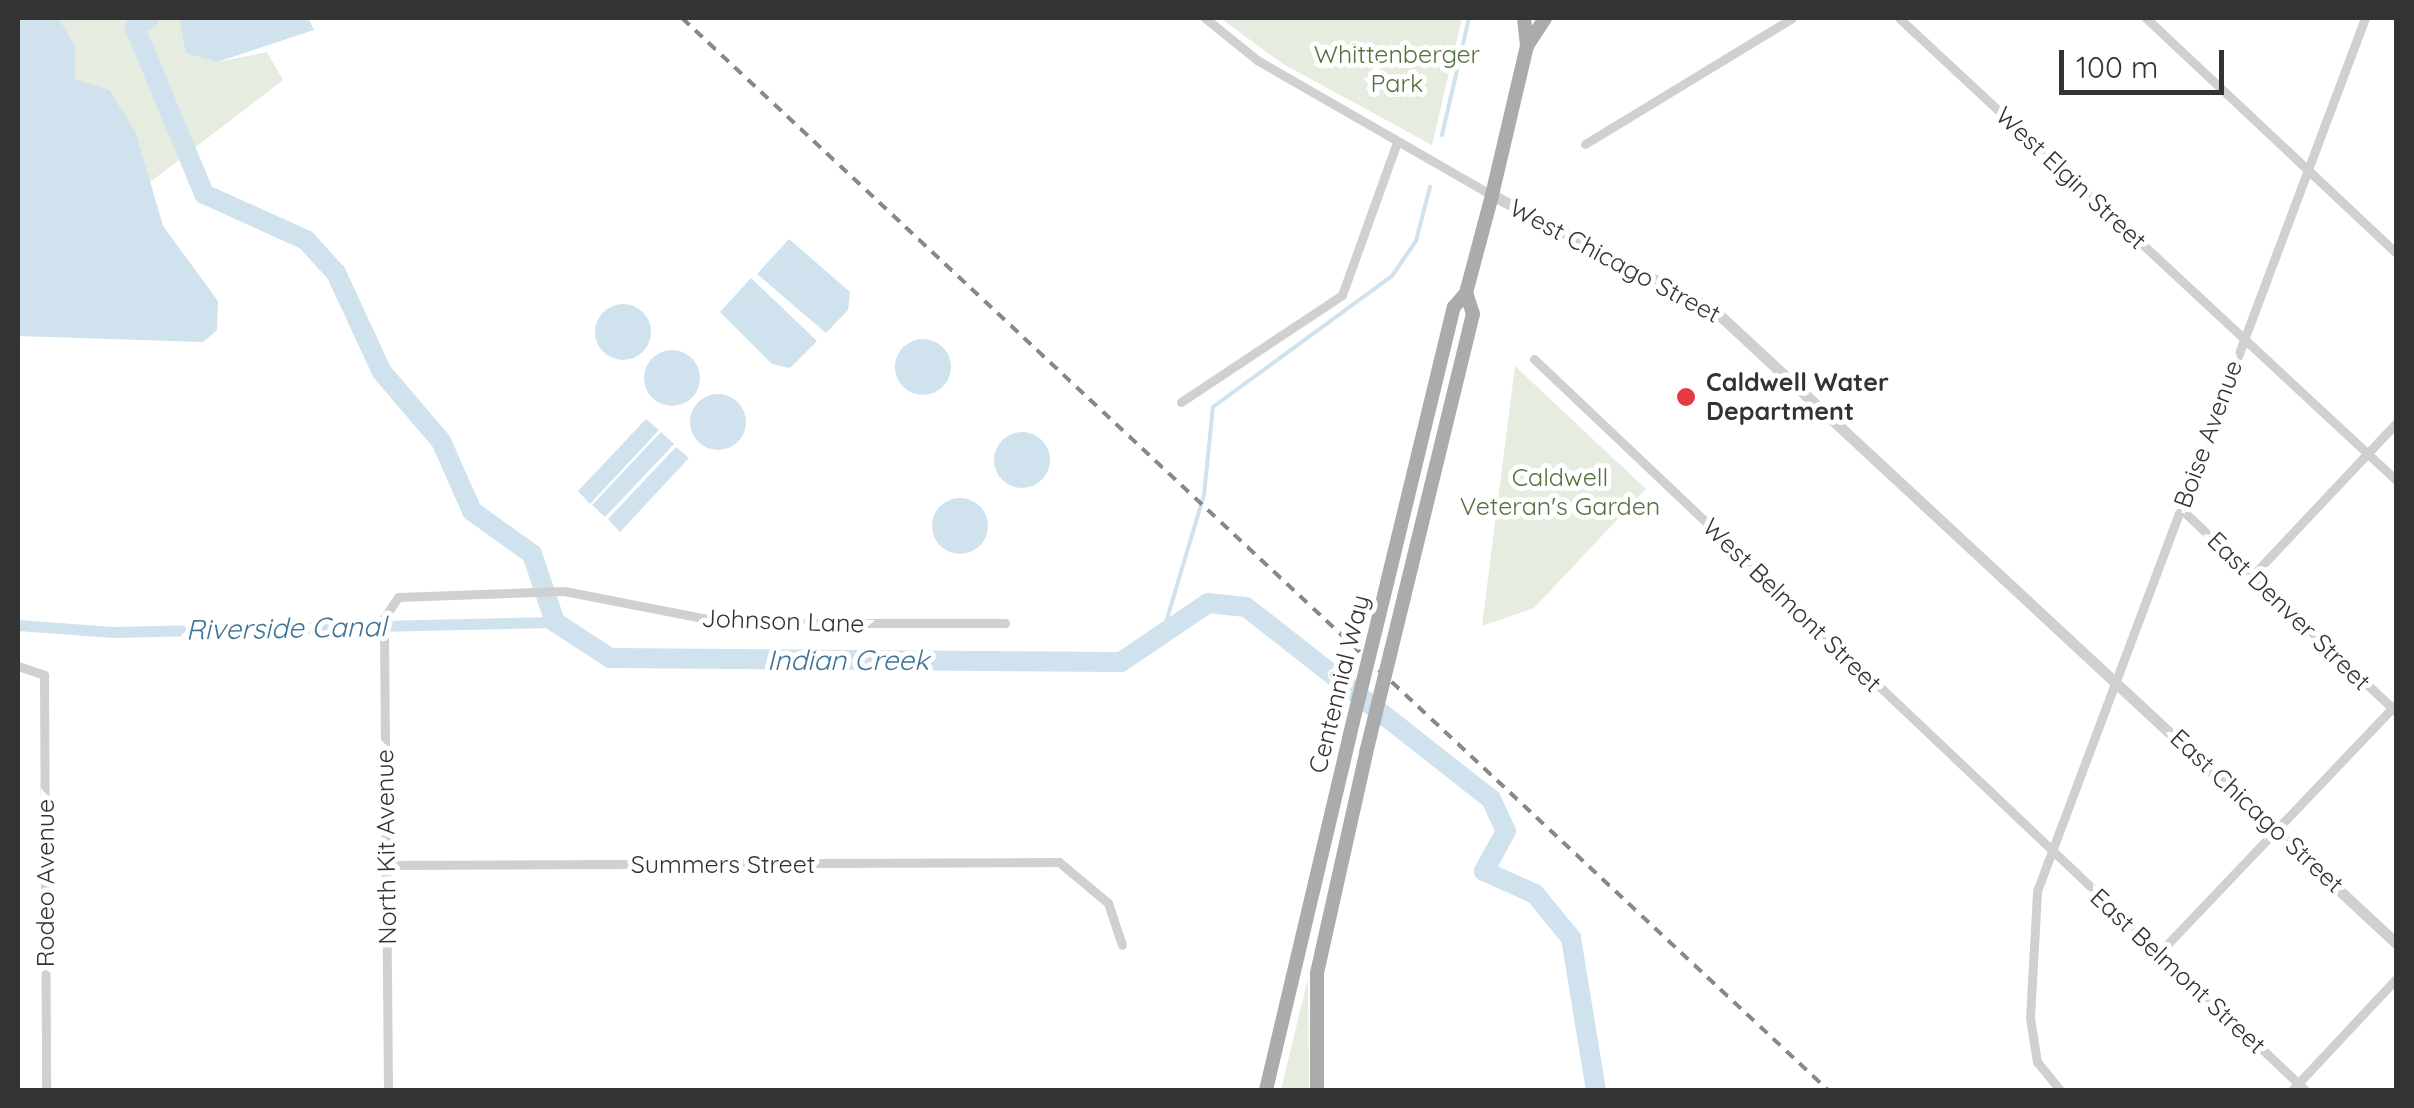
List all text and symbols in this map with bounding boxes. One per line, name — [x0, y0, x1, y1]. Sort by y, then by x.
scale bar — [2064, 30, 2229, 92]
park label: Whittenberger Park — [1314, 40, 1480, 99]
text: 100 m — [2076, 48, 2158, 86]
street label: West Elgin Street — [1989, 100, 2153, 256]
street label: West Chicago Street — [1505, 193, 1725, 329]
street label: Boise Avenue — [2167, 356, 2249, 512]
place label: Caldwell Water Department — [1706, 368, 1889, 427]
marker: Caldwell Water Department — [1675, 386, 1697, 408]
park label: Caldwell Veteran's Garden — [1460, 463, 1660, 522]
street label: West Belmont Street — [1696, 512, 1888, 698]
street label: East Denver Street — [2201, 526, 2377, 696]
street label: Centennial Way — [1302, 592, 1376, 776]
street label: Johnson Lane — [701, 603, 865, 639]
water label: Riverside Canal — [186, 609, 386, 647]
water label: Indian Creek — [767, 643, 929, 677]
street label: East Chicago Street — [2164, 723, 2350, 899]
street label: North Kit Avenue — [369, 749, 403, 945]
street label: Rodeo Avenue — [30, 799, 60, 967]
street label: Summers Street — [631, 849, 815, 879]
street label: East Belmont Street — [2084, 882, 2272, 1060]

